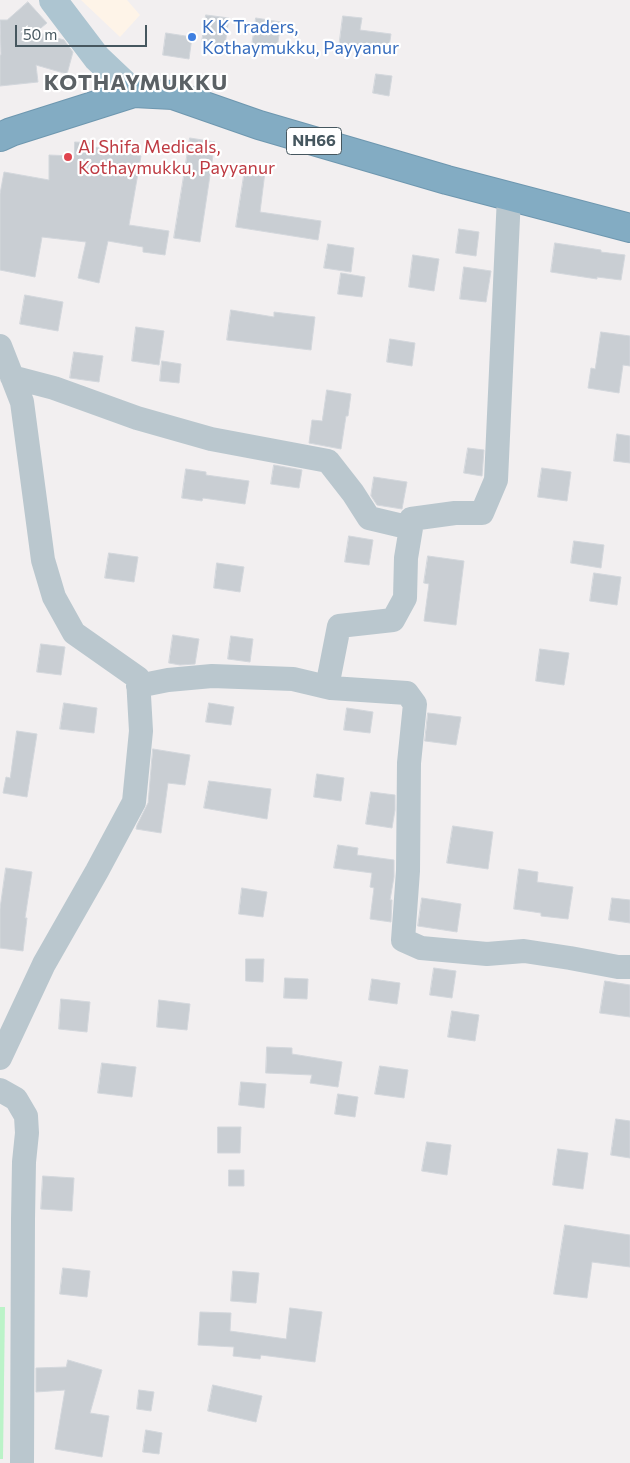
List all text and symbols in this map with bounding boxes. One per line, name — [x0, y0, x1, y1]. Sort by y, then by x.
scale bar — [18, 15, 150, 47]
place label: K K Traders, Kothaymukku, Payyanur — [202, 16, 399, 58]
text: 50 m — [23, 25, 57, 43]
marker: K K Traders, Kothaymukku, Payyanur — [186, 31, 198, 43]
district label: KOTHAYMUKKU — [42, 70, 230, 96]
road number: NH66 — [286, 128, 342, 154]
place label: Al Shifa Medicals, Kothaymukku, Payyanur — [78, 136, 275, 178]
marker: Al Shifa Medicals, Kothaymukku, Payyanur — [62, 151, 74, 163]

